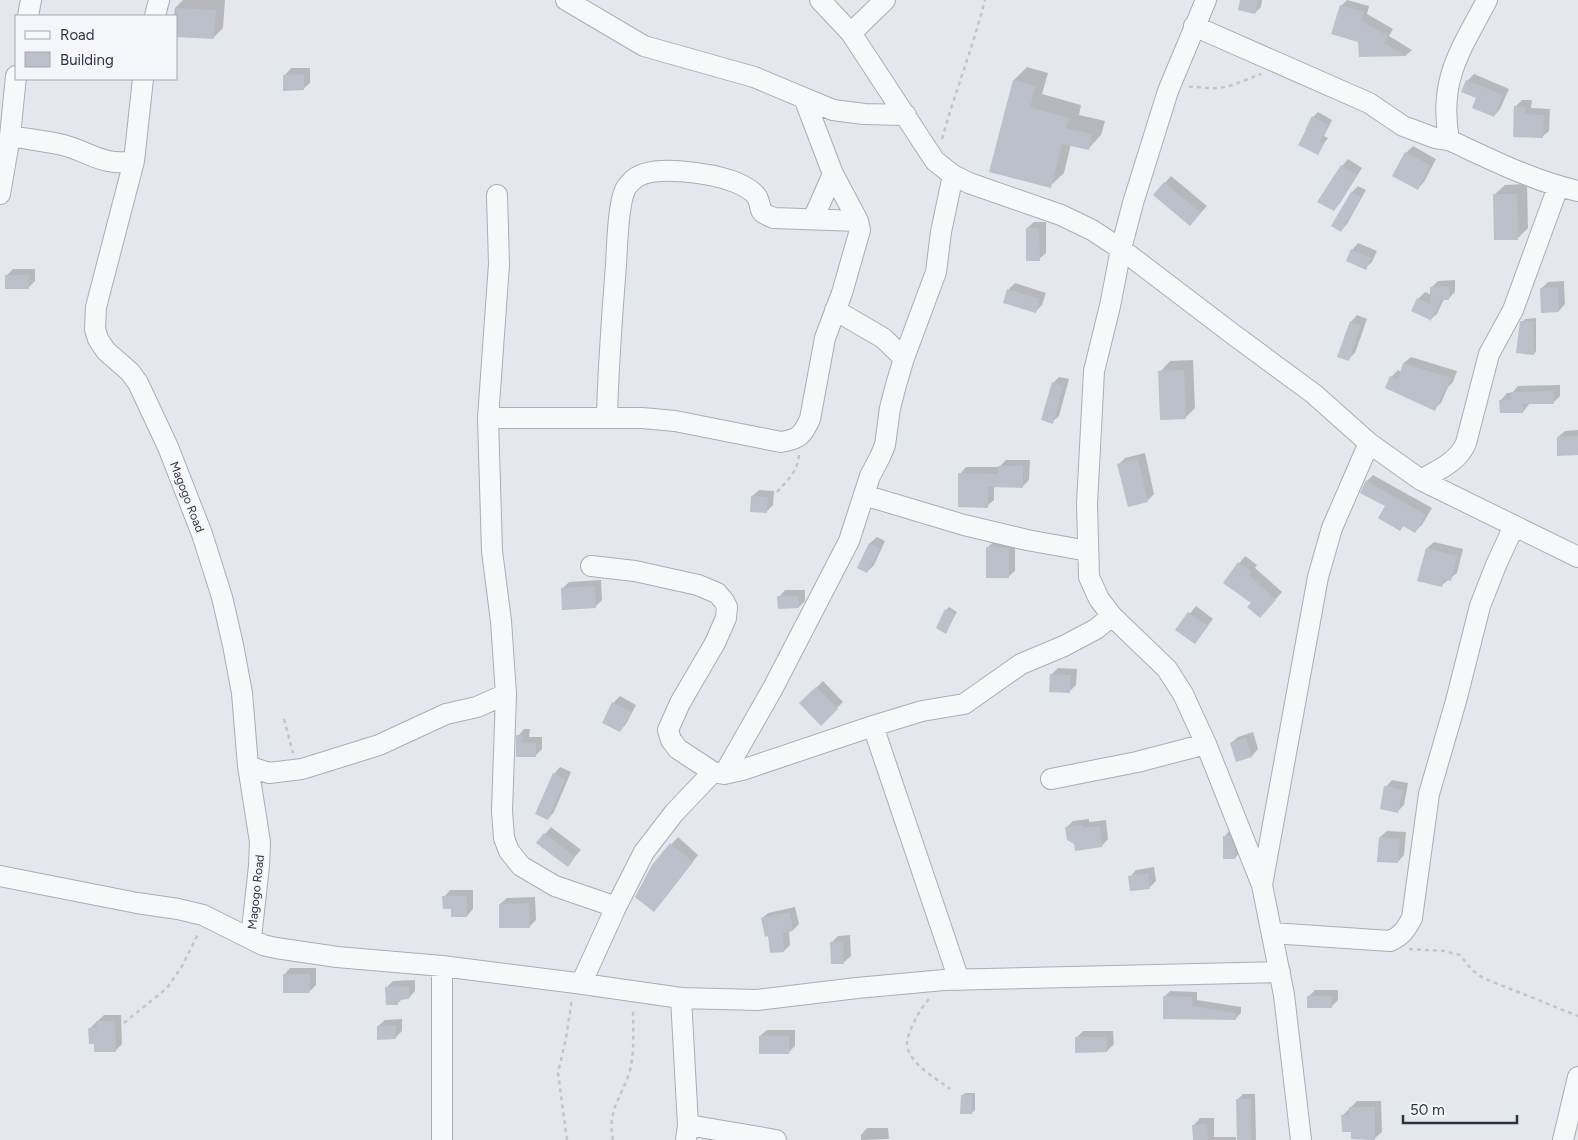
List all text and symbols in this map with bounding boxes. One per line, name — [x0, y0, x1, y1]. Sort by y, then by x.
legend — [15, 15, 178, 80]
text: Road — [60, 26, 95, 44]
text: Building — [60, 51, 114, 69]
street label: Magogo Road — [167, 460, 207, 534]
street label: Magogo Road — [245, 854, 267, 930]
scale bar — [1403, 1092, 1517, 1124]
text: 50 m — [1410, 1101, 1445, 1119]

